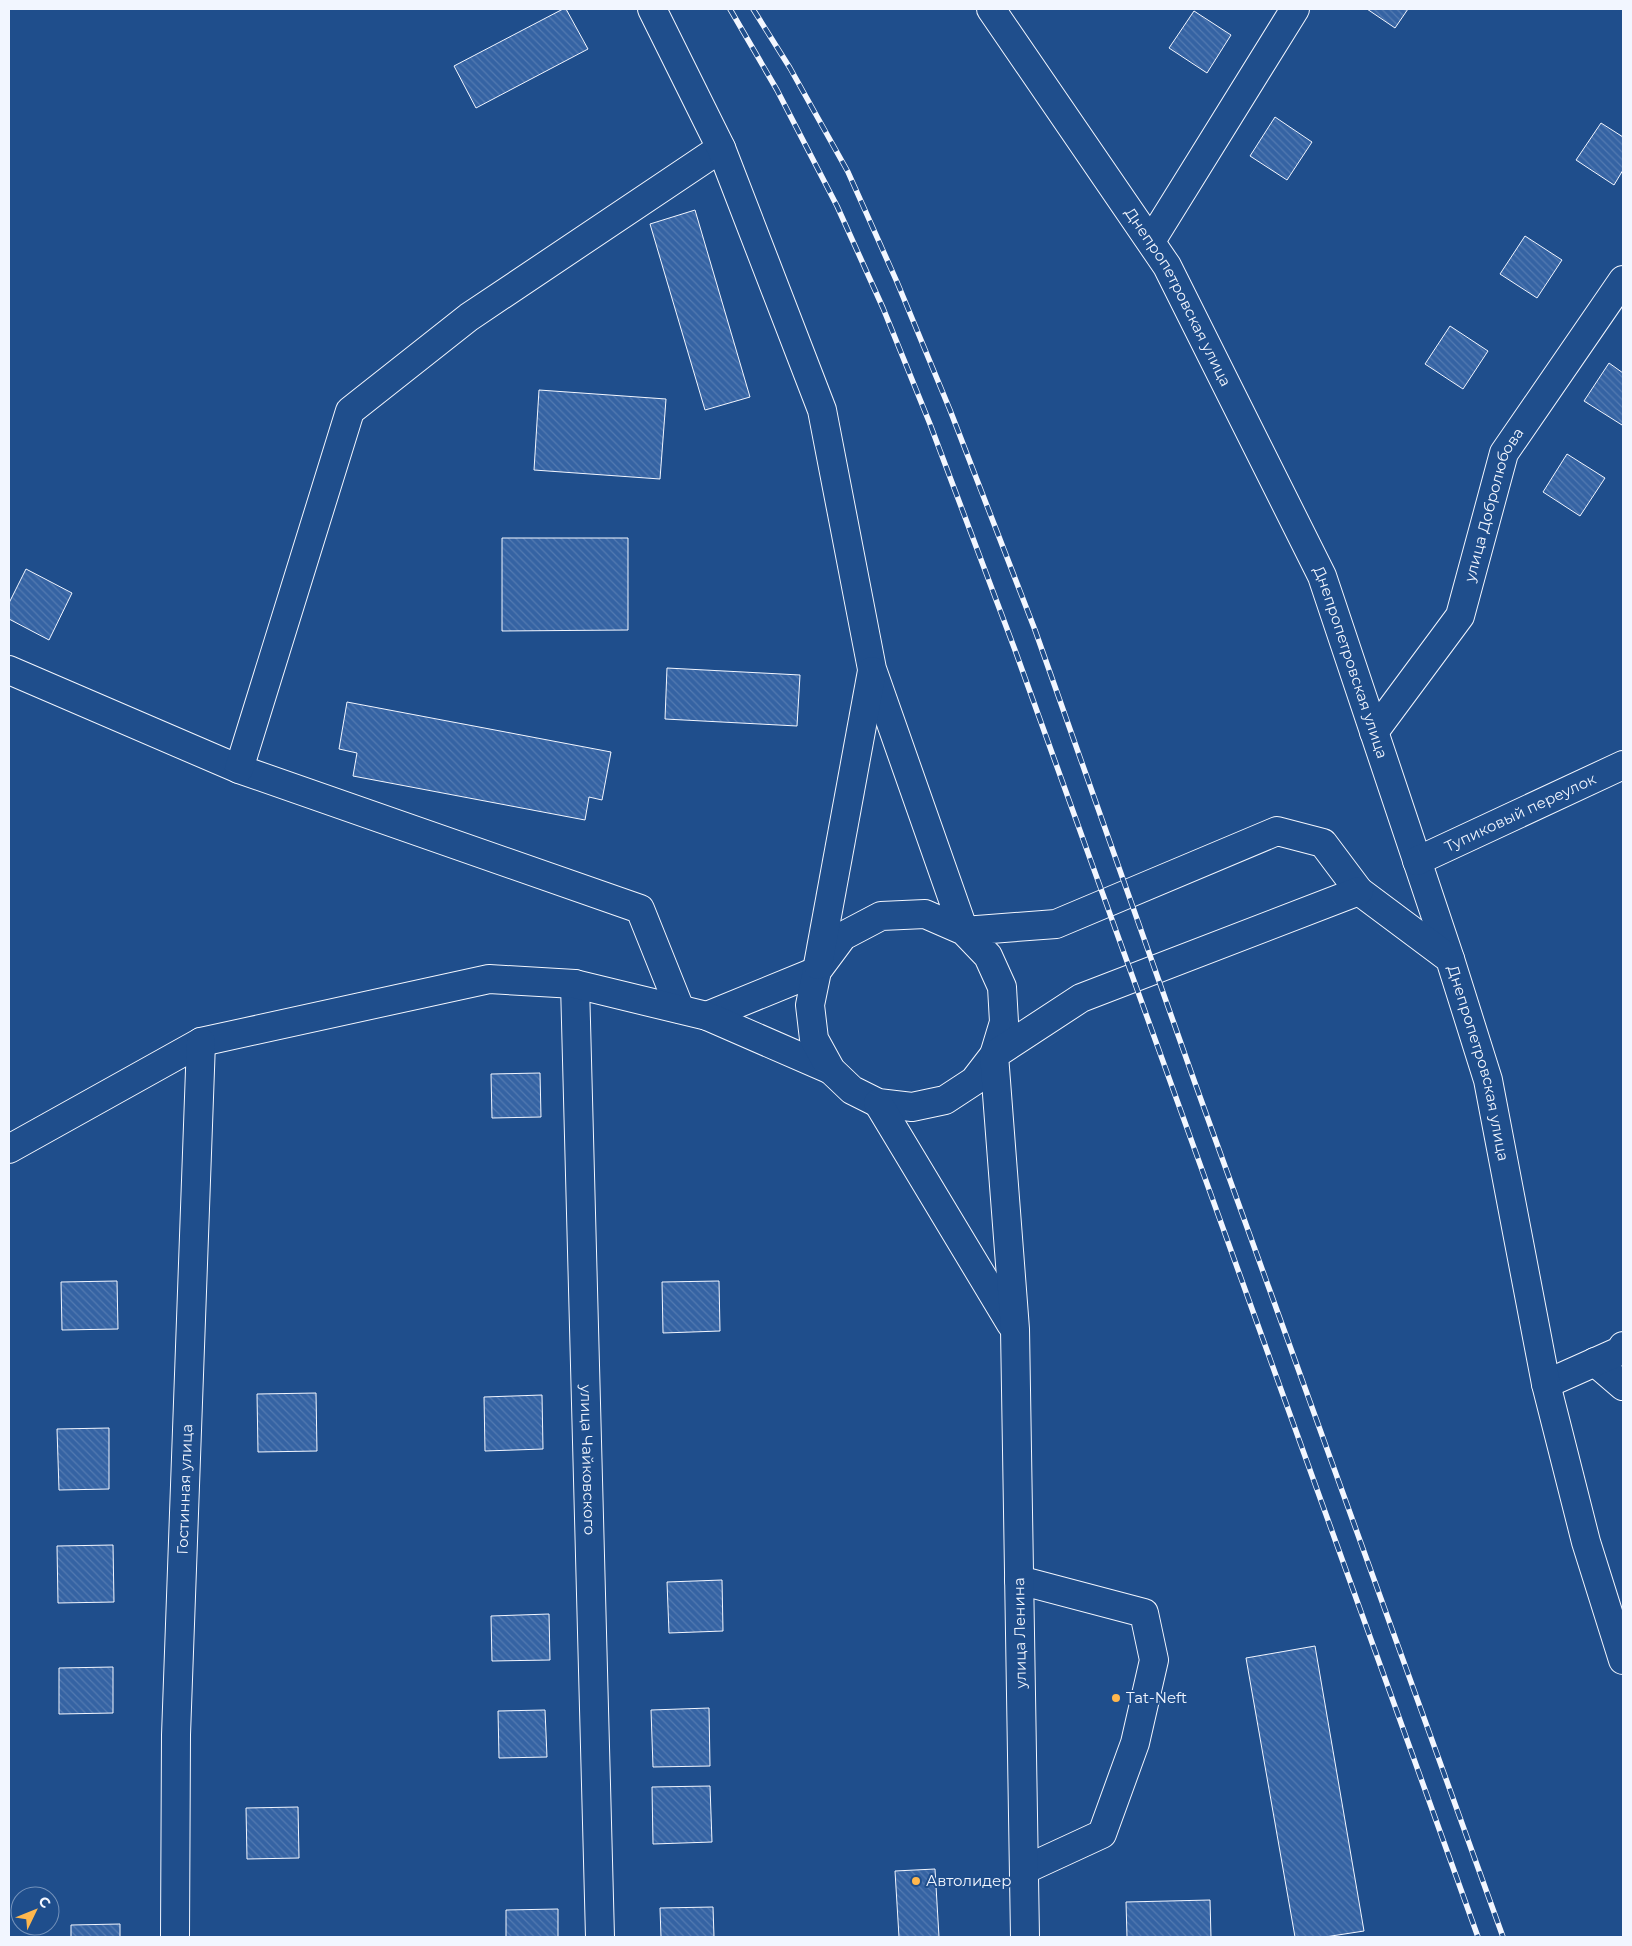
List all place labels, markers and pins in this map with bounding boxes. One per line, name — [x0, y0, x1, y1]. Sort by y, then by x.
place label: Tat-Neft — [1126, 1688, 1187, 1707]
marker: Tat-Neft — [1110, 1692, 1122, 1704]
place label: Автолидер — [926, 1871, 1012, 1890]
marker: Автолидер — [910, 1875, 922, 1887]

